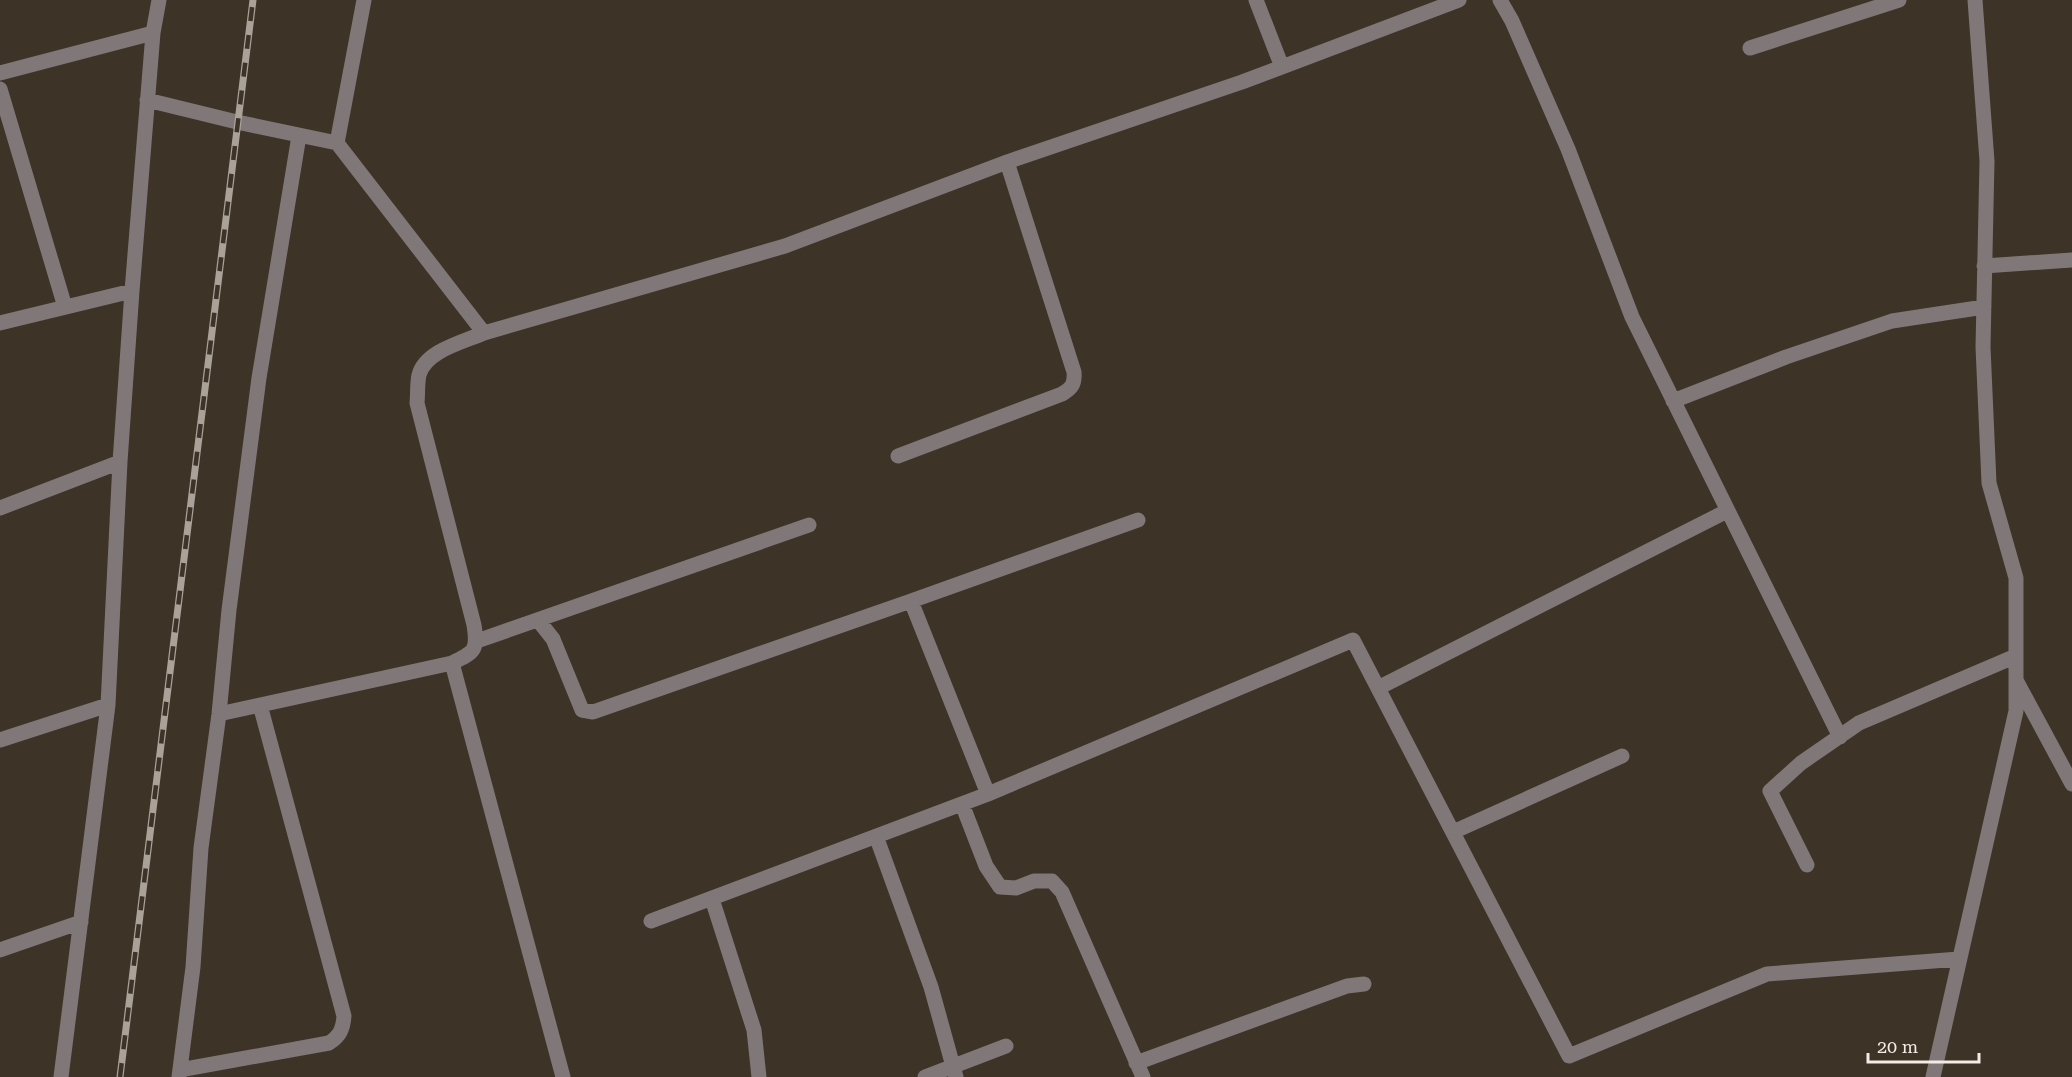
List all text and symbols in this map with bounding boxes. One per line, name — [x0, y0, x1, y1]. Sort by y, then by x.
scale bar — [1868, 1026, 1979, 1064]
text: 20 m — [1877, 1036, 1918, 1057]

